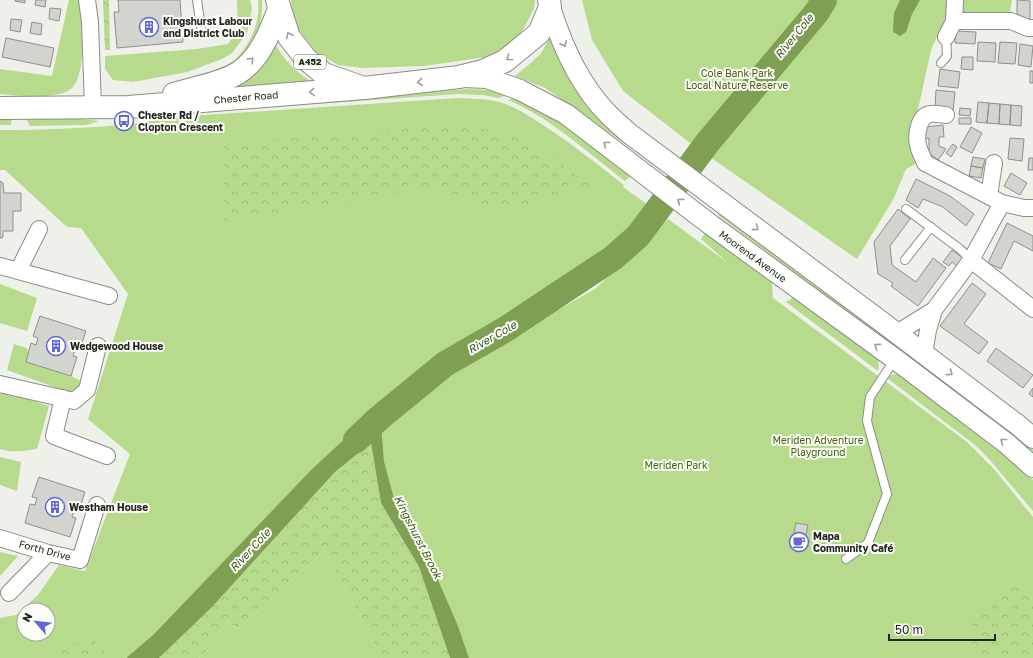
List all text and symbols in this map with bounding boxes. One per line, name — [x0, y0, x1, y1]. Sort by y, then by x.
water label: River Cole — [772, 9, 817, 61]
place label: Kingshurst Labour and District Club — [163, 15, 252, 39]
building icon: Kingshurst Labour and District Club — [138, 16, 160, 38]
one-way arrow — [287, 32, 294, 40]
one-way arrow — [559, 40, 567, 47]
one-way arrow — [506, 53, 513, 61]
road number: A452 — [294, 55, 326, 69]
one-way arrow — [247, 57, 254, 65]
park label: Cole Bank Park Local Nature Reserve — [686, 67, 789, 91]
one-way arrow — [417, 77, 423, 86]
one-way arrow — [308, 87, 315, 96]
street label: Chester Road — [213, 88, 279, 106]
place label: Chester Rd / Clopton Crescent — [138, 109, 223, 133]
bus stop icon: Chester Rd / Clopton Crescent — [113, 110, 135, 132]
one-way arrow — [603, 142, 611, 149]
one-way arrow — [677, 199, 684, 206]
one-way arrow — [752, 223, 759, 230]
street label: Moorend Avenue — [717, 228, 789, 285]
water label: River Cole — [465, 317, 520, 356]
building icon: Wedgewood House — [45, 335, 67, 357]
place label: Wedgewood House — [70, 340, 164, 352]
one-way arrow — [875, 344, 882, 351]
one-way arrow — [945, 368, 952, 375]
park label: Meriden Adventure Playground — [772, 434, 864, 458]
one-way arrow — [1001, 439, 1008, 446]
park label: Meriden Park — [644, 459, 708, 471]
water label: Kingshurst Brook — [391, 493, 446, 583]
building icon: Westham House — [44, 496, 66, 518]
place label: Westham House — [69, 501, 148, 513]
water label: River Cole — [227, 524, 274, 574]
place label: Mapa Community Café — [813, 530, 893, 554]
cafe icon: Mapa Community Café — [788, 531, 810, 553]
street label: Forth Drive — [18, 537, 73, 563]
north arrow — [16, 602, 56, 642]
text: N — [19, 610, 34, 624]
scale bar — [889, 616, 995, 642]
text: 50 m — [895, 622, 923, 637]

